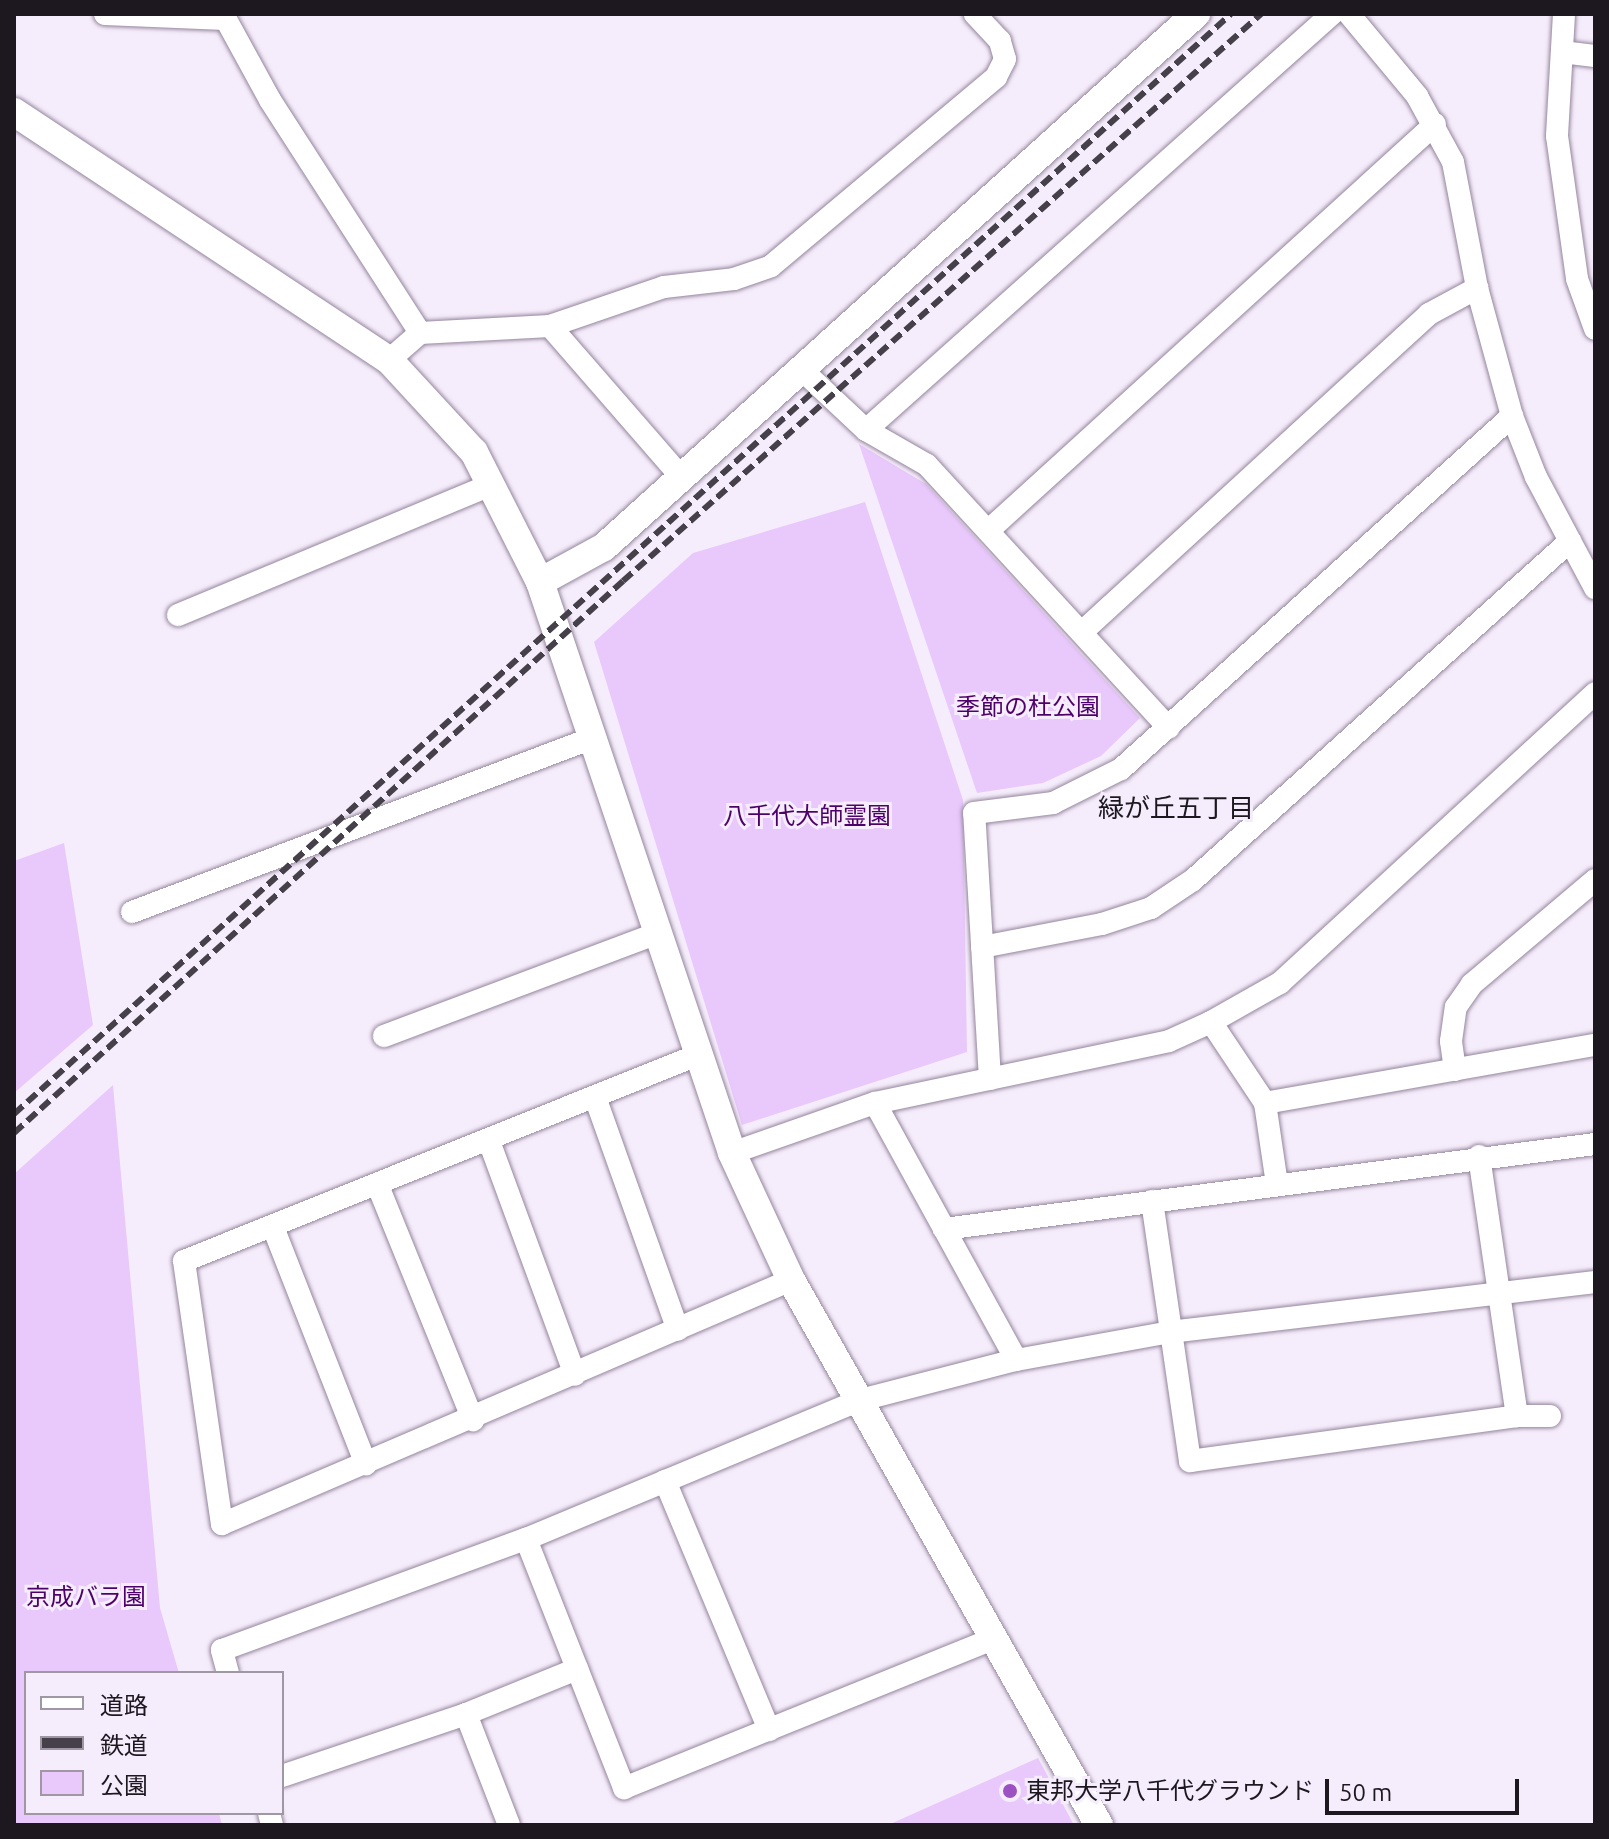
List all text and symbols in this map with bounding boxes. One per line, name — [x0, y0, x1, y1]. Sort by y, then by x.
park label: 季節の杜公園 — [956, 693, 1100, 721]
district label: 緑が丘五丁目 — [1098, 792, 1254, 824]
park label: 八千代大師霊園 — [723, 802, 891, 830]
park label: 京成バラ園 — [26, 1583, 146, 1611]
legend — [24, 1671, 284, 1815]
text: 道路 — [100, 1692, 148, 1719]
text: 鉄道 — [100, 1732, 148, 1759]
scale bar — [1329, 1763, 1523, 1813]
text: 公園 — [100, 1772, 148, 1799]
place label: 東邦大学八千代グラウンド — [1026, 1777, 1314, 1805]
text: 50 m — [1339, 1779, 1392, 1806]
marker: 東邦大学八千代グラウンド — [1001, 1782, 1019, 1800]

